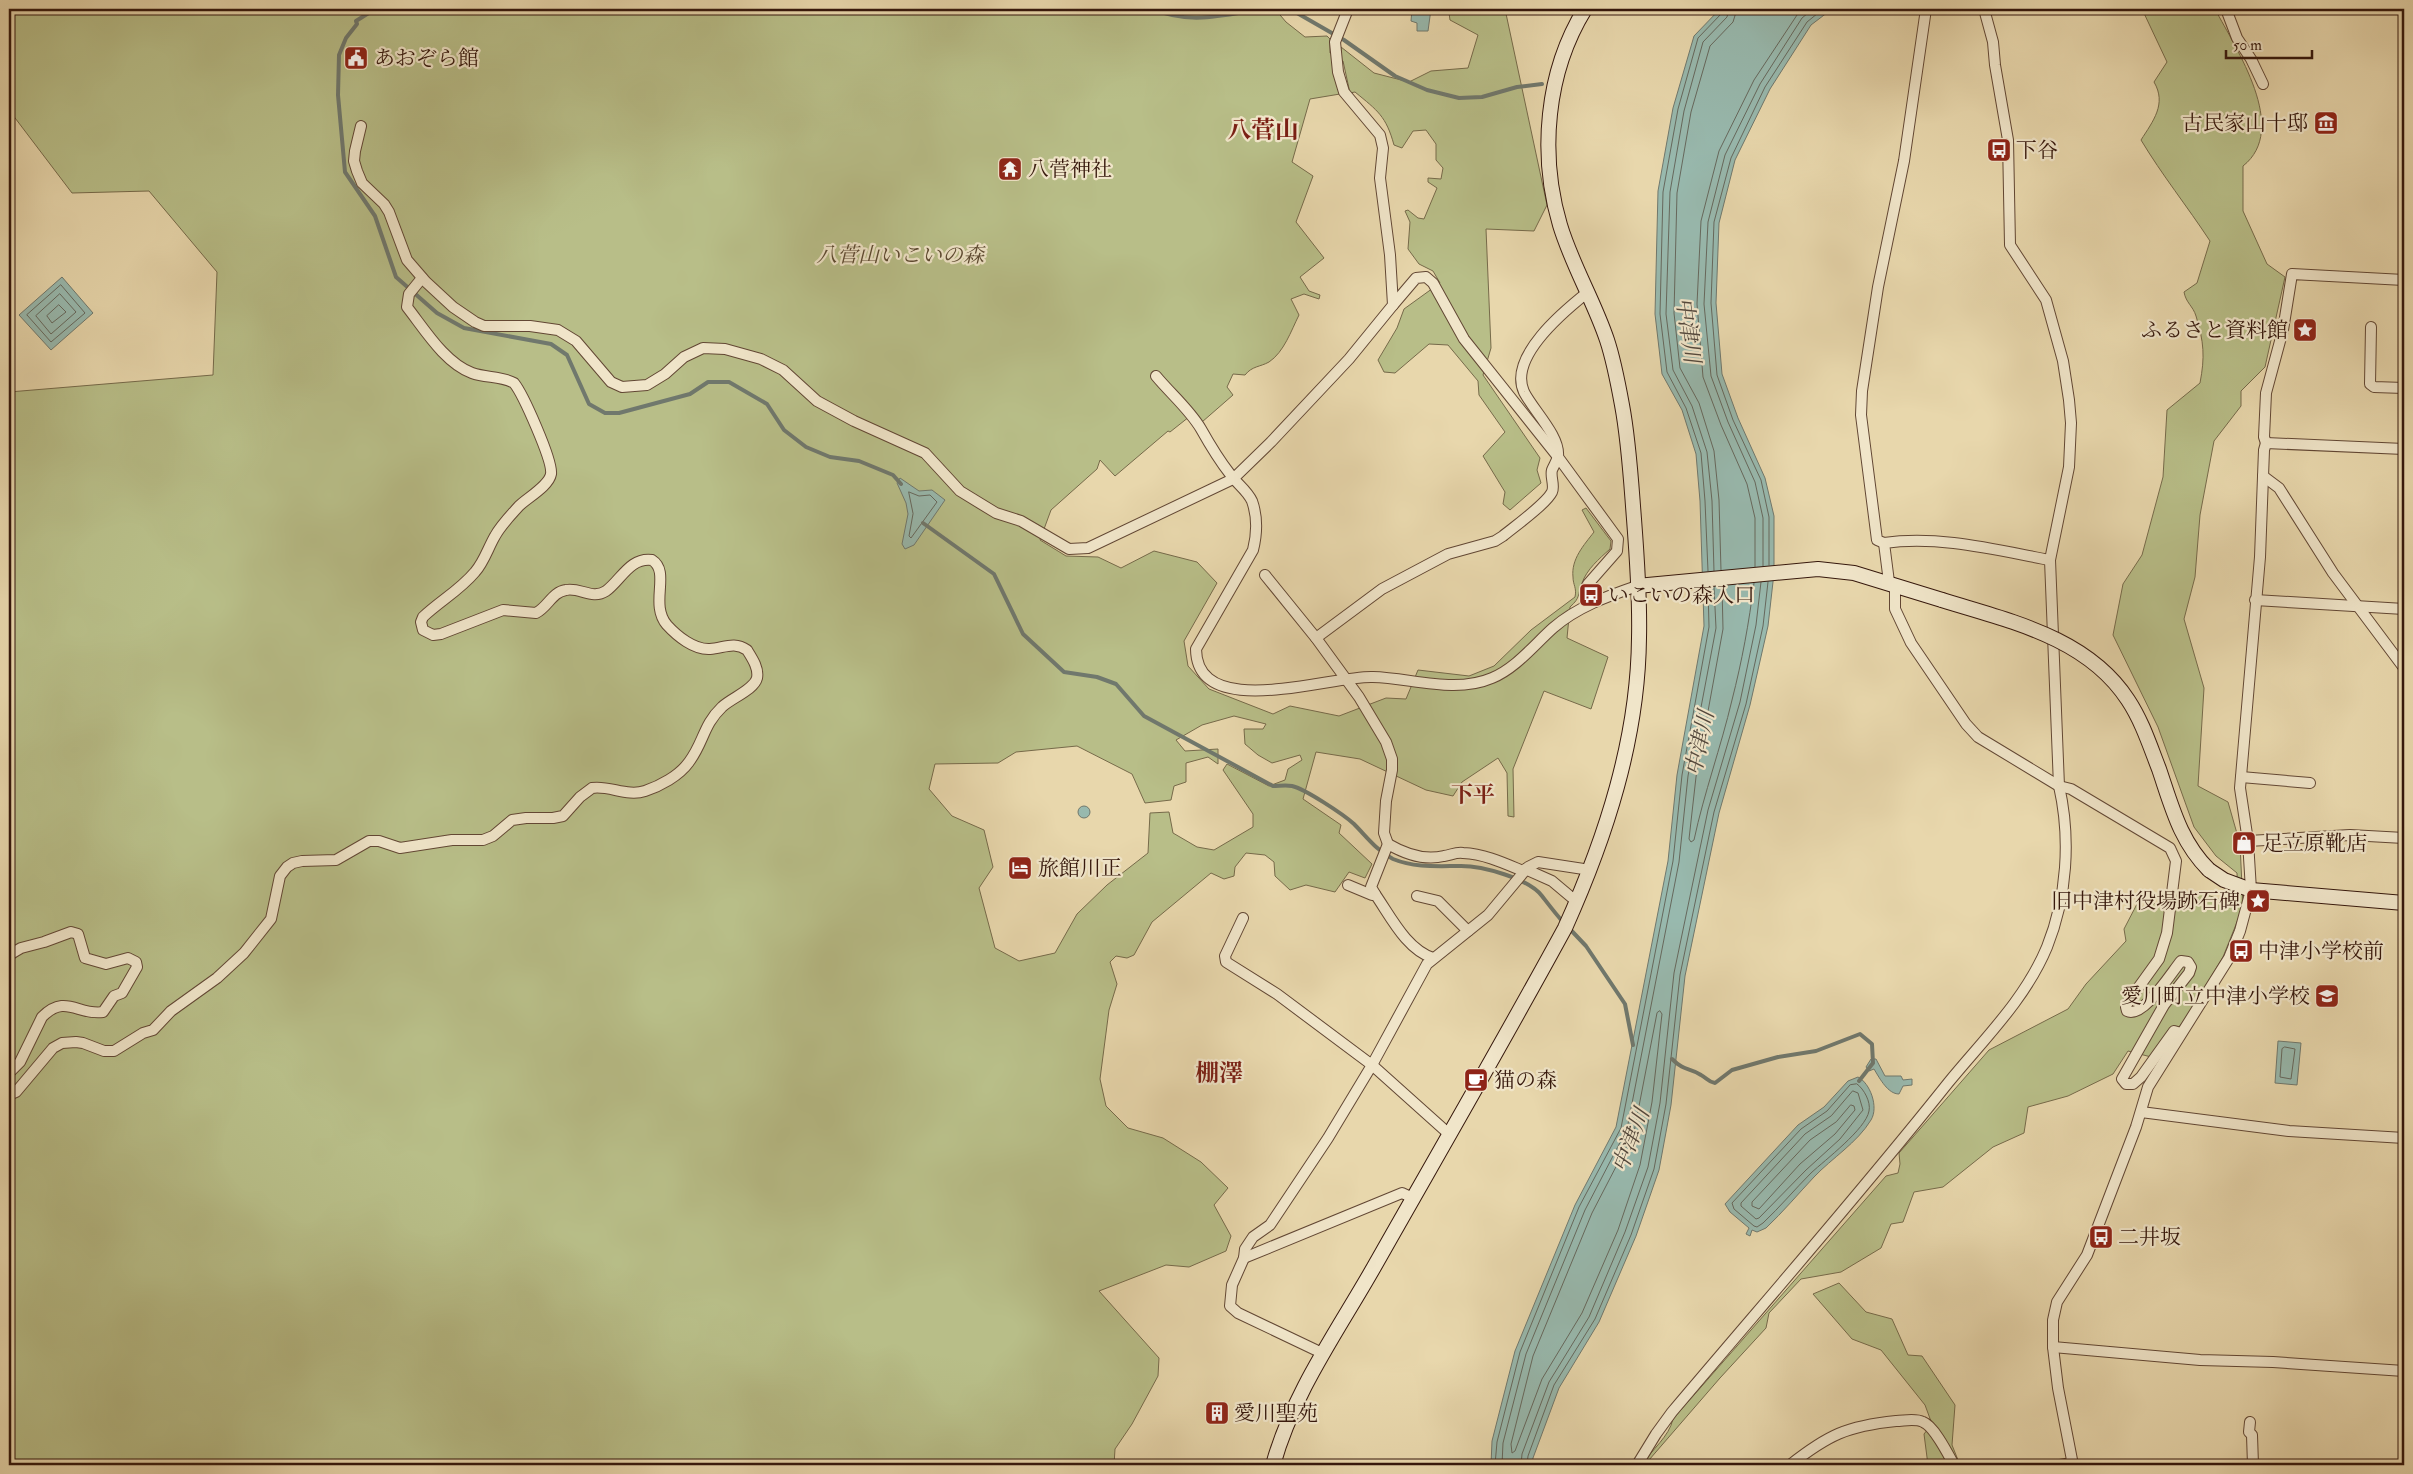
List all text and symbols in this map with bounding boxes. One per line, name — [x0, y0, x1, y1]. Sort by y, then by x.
scale bar — [2226, 28, 2312, 60]
text: 50 m — [2233, 36, 2262, 55]
public building icon: あおぞら館 — [343, 45, 369, 71]
place label: あおぞら館 — [374, 45, 479, 72]
place label: 古民家山十邸 — [2182, 110, 2308, 137]
museum icon: 古民家山十邸 — [2313, 110, 2339, 136]
district label: 八菅山 — [1227, 115, 1299, 146]
bus stop icon: 下谷 — [1986, 137, 2012, 163]
place label: 下谷 — [2016, 137, 2058, 164]
temple icon: 八菅神社 — [997, 156, 1023, 182]
place label: 八菅神社 — [1028, 156, 1112, 183]
park label: 八菅山いこいの森 — [816, 242, 986, 269]
water label: 中津川 — [1670, 296, 1707, 367]
place label: ふるさと資料館 — [2141, 317, 2288, 344]
place icon: ふるさと資料館 — [2292, 317, 2318, 343]
bus stop icon: いこいの森入口 — [1578, 582, 1604, 608]
place label: いこいの森入口 — [1608, 582, 1755, 609]
water label: 中津川 — [1679, 706, 1721, 778]
district label: 下平 — [1451, 781, 1495, 809]
shop icon: 足立原靴店 — [2231, 830, 2257, 856]
place label: 足立原靴店 — [2262, 830, 2367, 857]
hotel icon: 旅館川正 — [1007, 855, 1033, 881]
place label: 旅館川正 — [1038, 855, 1122, 882]
place label: 旧中津村役場跡石碑 — [2051, 888, 2240, 915]
place icon: 旧中津村役場跡石碑 — [2245, 888, 2271, 914]
bus stop icon: 中津小学校前 — [2228, 938, 2254, 964]
place label: 中津小学校前 — [2258, 938, 2384, 965]
place label: 愛川町立中津小学校 — [2121, 983, 2310, 1010]
school or university icon: 愛川町立中津小学校 — [2314, 983, 2340, 1009]
district label: 棚澤 — [1195, 1058, 1243, 1089]
cafe icon: 猫の森 — [1463, 1067, 1489, 1093]
place label: 猫の森 — [1494, 1067, 1557, 1094]
water label: 中津川 — [1606, 1103, 1657, 1176]
bus stop icon: 二井坂 — [2088, 1224, 2114, 1250]
place label: 二井坂 — [2118, 1224, 2181, 1251]
building icon: 愛川聖苑 — [1204, 1400, 1230, 1426]
place label: 愛川聖苑 — [1234, 1400, 1318, 1427]

